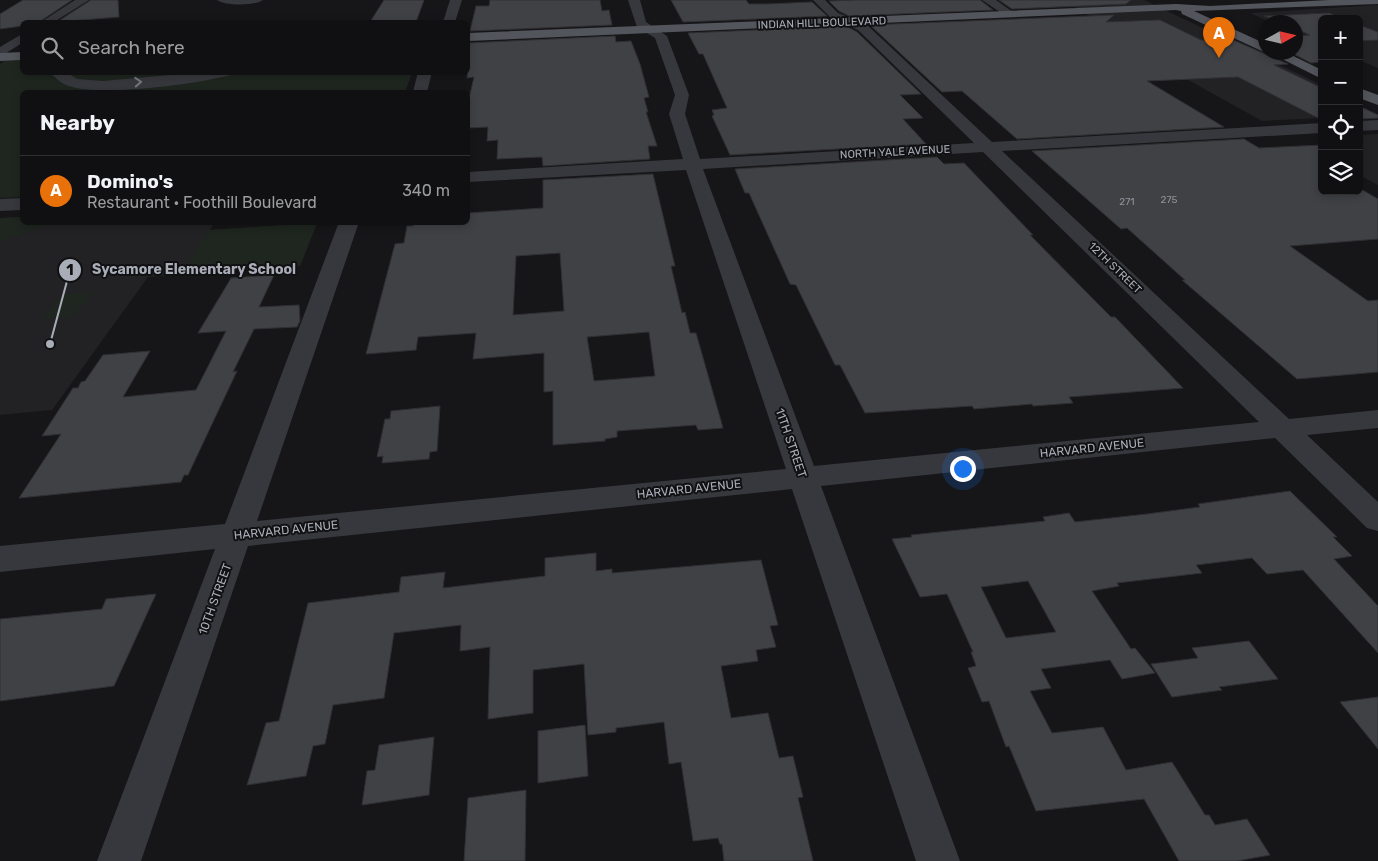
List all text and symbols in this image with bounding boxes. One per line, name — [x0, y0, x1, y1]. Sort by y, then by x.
street label: INDIAN HILL BOULEVARD — [757, 14, 887, 32]
north arrow — [1258, 15, 1303, 60]
map controls — [1318, 15, 1363, 195]
button: + — [1318, 15, 1363, 60]
pin: A — [1203, 17, 1235, 58]
search box — [20, 20, 470, 75]
icon: search — [38, 34, 66, 62]
text: Search here — [78, 36, 185, 59]
button: − — [1318, 60, 1363, 105]
one-way arrow — [134, 77, 142, 88]
button: locate — [1318, 105, 1363, 150]
text: Nearby — [40, 110, 115, 135]
street label: NORTH YALE AVENUE — [839, 143, 951, 161]
button: layers — [1318, 150, 1363, 195]
text: Domino's — [87, 170, 173, 193]
text: A — [50, 181, 62, 200]
text: 340 m — [402, 181, 450, 200]
text: Restaurant · Foothill Boulevard — [87, 193, 317, 212]
house number: 275 — [1161, 194, 1178, 206]
house number: 271 — [1119, 196, 1135, 208]
street label: 12TH STREET — [1086, 240, 1144, 297]
callout: Sycamore Elementary School — [57, 255, 306, 284]
text: 1 — [66, 261, 74, 279]
text: Sycamore Elementary School — [92, 261, 296, 278]
street label: 11TH STREET — [773, 406, 809, 480]
street label: HARVARD AVENUE — [1039, 436, 1145, 460]
your location — [950, 456, 976, 482]
street label: HARVARD AVENUE — [636, 477, 742, 501]
street label: HARVARD AVENUE — [233, 518, 339, 542]
street label: 10TH STREET — [196, 561, 234, 637]

